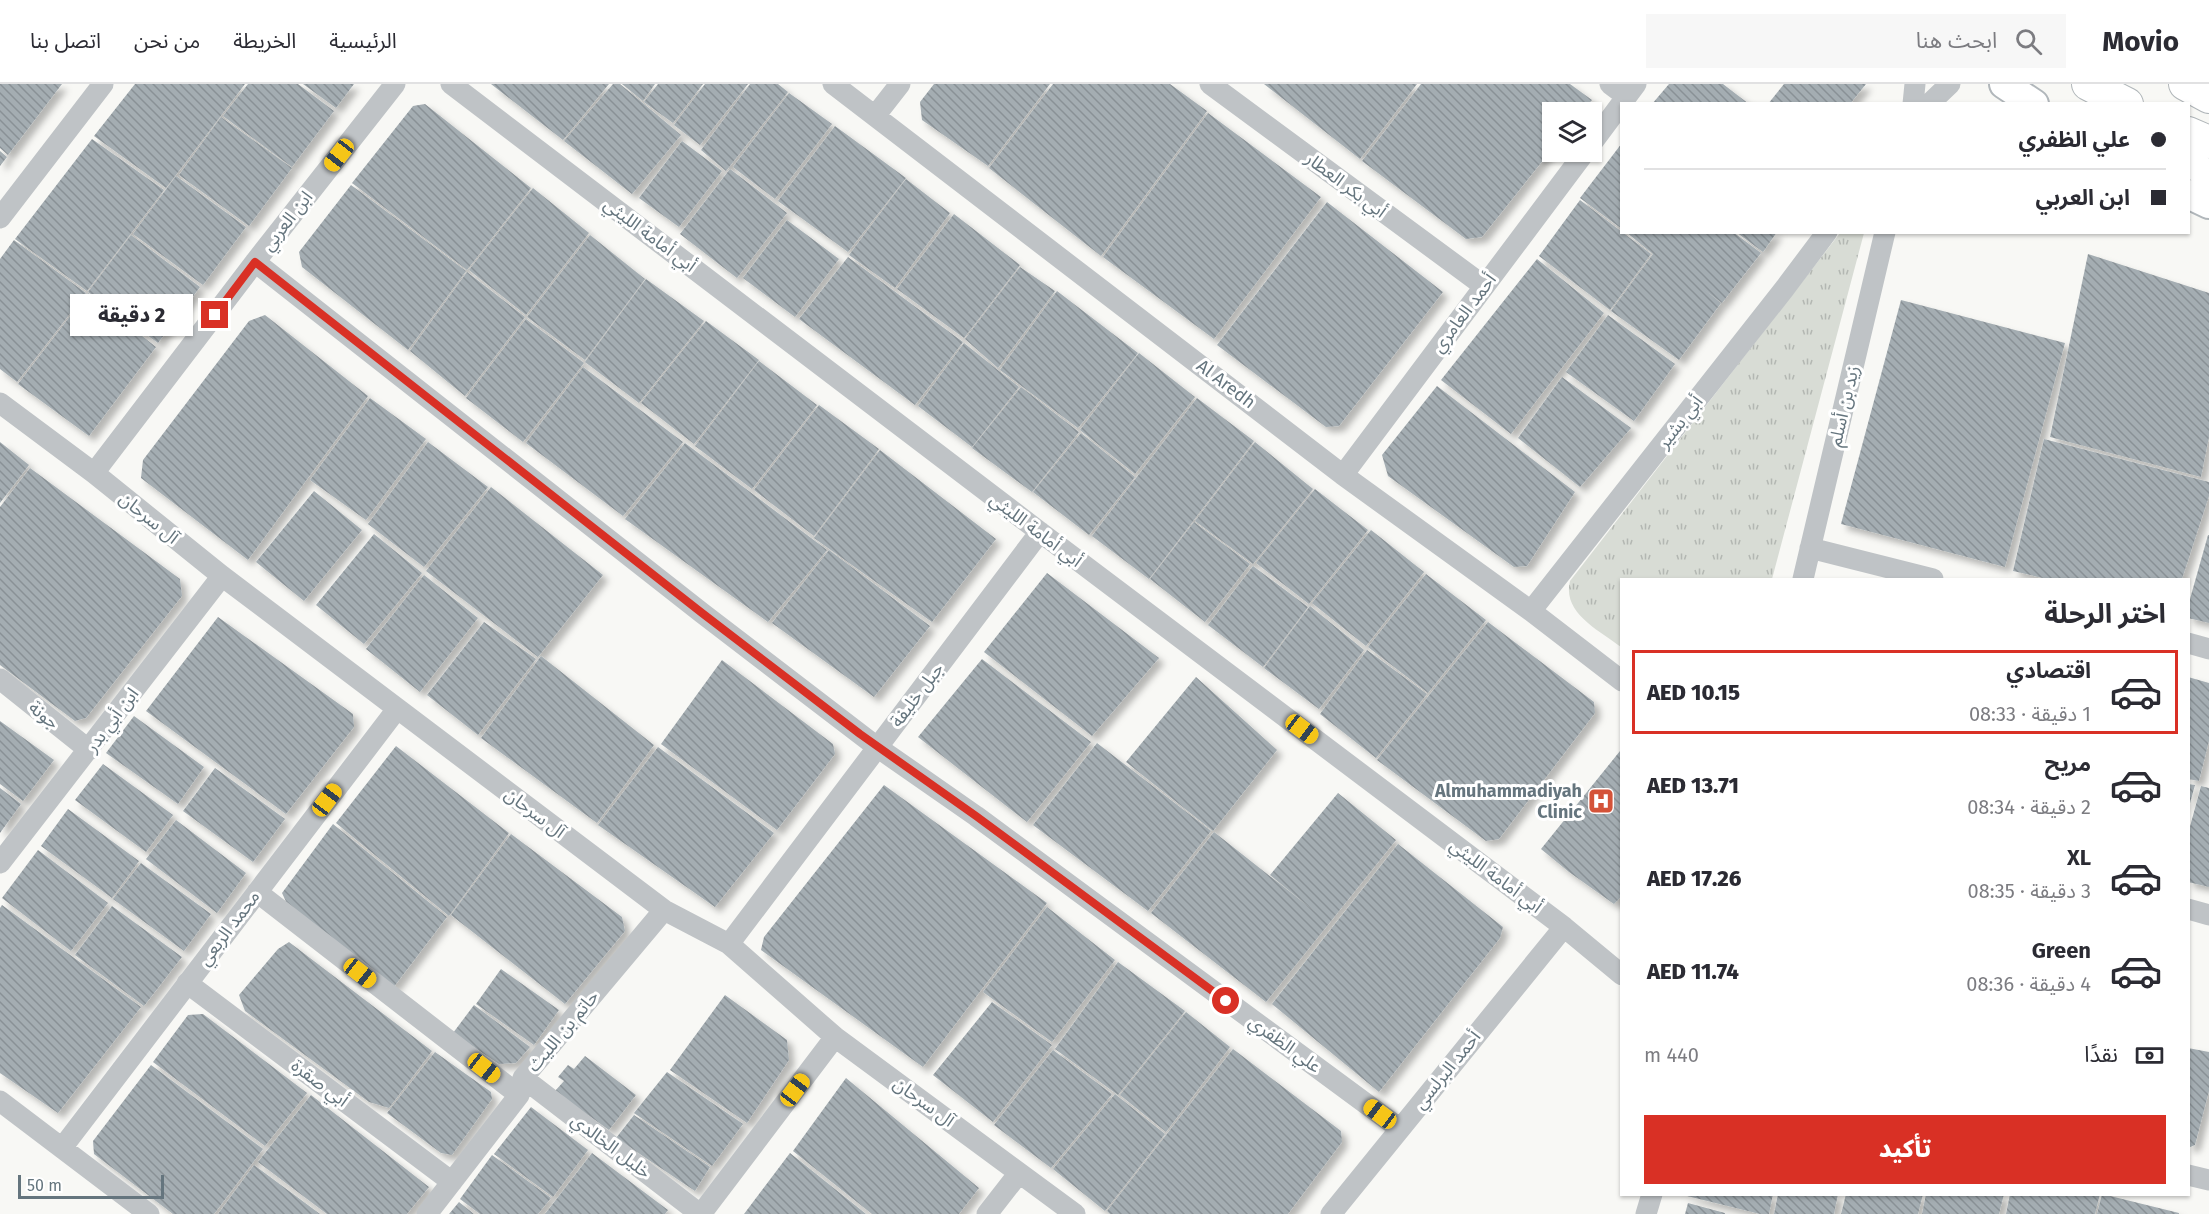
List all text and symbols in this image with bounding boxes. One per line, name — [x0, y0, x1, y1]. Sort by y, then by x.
search box — [1646, 14, 2066, 68]
icon: search — [2012, 25, 2045, 58]
text: Movio — [2102, 25, 2179, 58]
text: ابحث هنا — [1916, 27, 1997, 54]
text: اتصل بنا — [30, 28, 101, 54]
text: من نحن — [134, 28, 200, 54]
text: الخريطة — [233, 28, 296, 54]
text: الرئيسية — [329, 28, 397, 54]
map controls — [1542, 102, 1602, 162]
button: layers — [1542, 102, 1602, 162]
text: علي الظفري — [2018, 126, 2130, 153]
car — [321, 135, 357, 175]
street label: أبي بكر العطار — [1299, 147, 1391, 224]
text: ابن العربي — [2036, 184, 2130, 211]
street label: ابن العربي — [257, 187, 319, 257]
street label: أبي أمامة الليثي — [598, 193, 701, 279]
street label: أحمد العامري — [1427, 269, 1503, 358]
callout: 2 دقيقة — [71, 294, 194, 336]
route end — [201, 301, 228, 328]
text: 2 دقيقة — [98, 303, 165, 327]
street label: Al Aredh — [1192, 355, 1260, 413]
street label: زيد بن أسلم — [1824, 363, 1866, 449]
street label: أبي بشير — [1652, 391, 1709, 455]
street label: آل سرحان — [115, 487, 184, 549]
street label: أبي أمامة الليثي — [984, 488, 1087, 574]
text: اختر الرحلة — [2044, 598, 2166, 630]
text: اقتصادي — [2006, 657, 2091, 684]
street label: جبل خليفة — [886, 658, 948, 732]
icon: car — [2109, 665, 2163, 719]
text: AED 10.15 — [1647, 679, 1740, 706]
street label: ابن أبي بدر — [80, 683, 145, 759]
street label: جونة — [24, 696, 64, 734]
text: 1 دقيقة · 08:33 — [1969, 702, 2091, 726]
car — [1282, 711, 1322, 747]
text: مريح — [2045, 750, 2091, 777]
icon: car — [2109, 758, 2163, 812]
text: AED 13.71 — [1647, 772, 1739, 799]
car — [309, 780, 345, 820]
place label: Almuhammadiyah Clinic — [1434, 780, 1582, 823]
street label: آل سرحان — [500, 783, 570, 843]
hospital icon: Almuhammadiyah Clinic — [1586, 786, 1616, 816]
text: 2 دقيقة · 08:34 — [1967, 795, 2091, 819]
street label: أبي أمامة الليثي — [1444, 834, 1547, 920]
text: XL — [2067, 844, 2091, 871]
icon: car — [2109, 851, 2163, 905]
text: AED 17.26 — [1647, 865, 1741, 892]
text: 3 دقيقة · 08:35 — [1968, 879, 2091, 903]
street label: محمد الربعي — [194, 886, 266, 971]
text: Green — [2032, 937, 2091, 964]
icon: car — [2109, 944, 2163, 998]
car — [340, 955, 380, 991]
text: AED 11.74 — [1647, 958, 1739, 985]
text: 4 دقيقة · 08:36 — [1966, 972, 2091, 996]
street label: حاتم بن الليث — [523, 986, 605, 1078]
route start — [1212, 987, 1239, 1014]
street label: علي الظفري — [1243, 1010, 1325, 1079]
street label: أحمد البرلسي — [1408, 1026, 1487, 1115]
icon: cash — [2133, 1039, 2166, 1072]
text: نقدًا — [2084, 1041, 2118, 1068]
text: 440 m — [1644, 1043, 1699, 1067]
car — [464, 1050, 504, 1086]
street label: أبي صقرة — [286, 1054, 353, 1113]
car — [777, 1070, 813, 1110]
street label: آل سرحان — [889, 1072, 959, 1132]
car — [1360, 1096, 1400, 1132]
street label: خليل الخالدي — [565, 1109, 655, 1185]
button: تأكيد — [1644, 1115, 2166, 1184]
scale bar — [18, 1172, 164, 1200]
text: 50 m — [27, 1176, 62, 1195]

